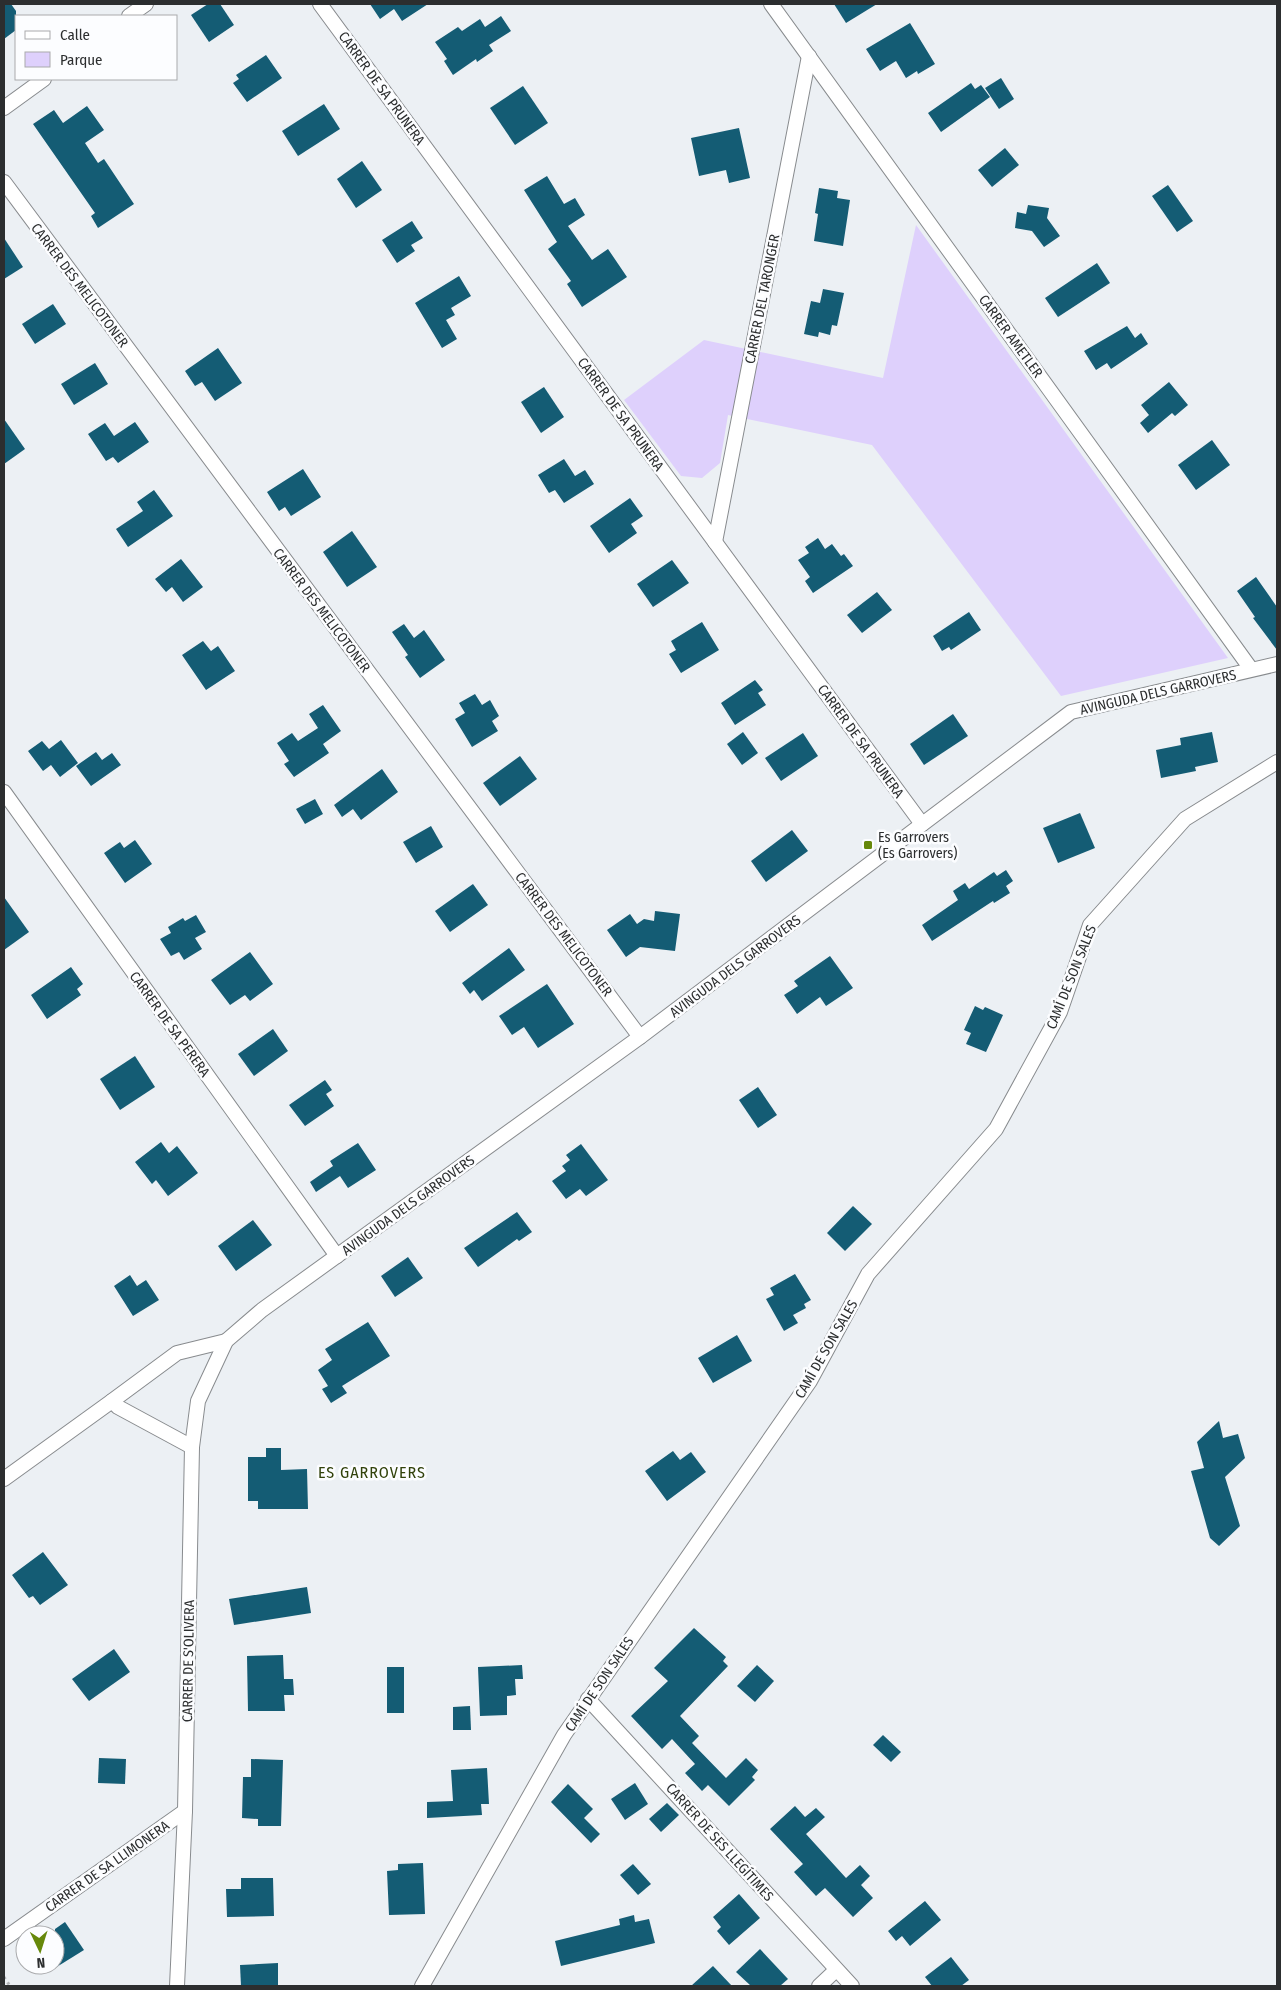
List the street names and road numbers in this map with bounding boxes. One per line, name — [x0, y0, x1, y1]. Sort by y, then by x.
street label: CARRER DE SA PRUNERA — [335, 28, 429, 149]
street label: CARRER DES MELICOTONER — [27, 220, 132, 351]
street label: CARRER DEL TARONGER — [742, 233, 783, 365]
street label: CARRER AMETLER — [975, 292, 1046, 381]
street label: CARRER DE SA PRUNERA — [574, 354, 668, 475]
street label: CARRER DES MELICOTONER — [269, 545, 374, 676]
street label: AVINGUDA DELS GARROVERS — [1078, 666, 1238, 719]
street label: CARRER DE SA PRUNERA — [814, 681, 908, 802]
street label: CARRER DES MELICOTONER — [511, 869, 616, 1000]
street label: AVINGUDA DELS GARROVERS — [666, 912, 804, 1021]
street label: CAMÍ DE SON SALES — [1042, 922, 1100, 1032]
street label: CARRER DE SA PERERA — [126, 968, 214, 1081]
street label: AVINGUDA DELS GARROVERS — [339, 1152, 478, 1259]
street label: CAMÍ DE SON SALES — [791, 1297, 861, 1401]
street label: CARRER DE S'OLIVERA — [179, 1599, 198, 1722]
street label: CAMÍ DE SON SALES — [561, 1633, 637, 1735]
street label: CARRER DE SES LLEGÍTIMES — [662, 1779, 778, 1905]
street label: CARRER DE SA LLIMONERA — [42, 1817, 173, 1916]

